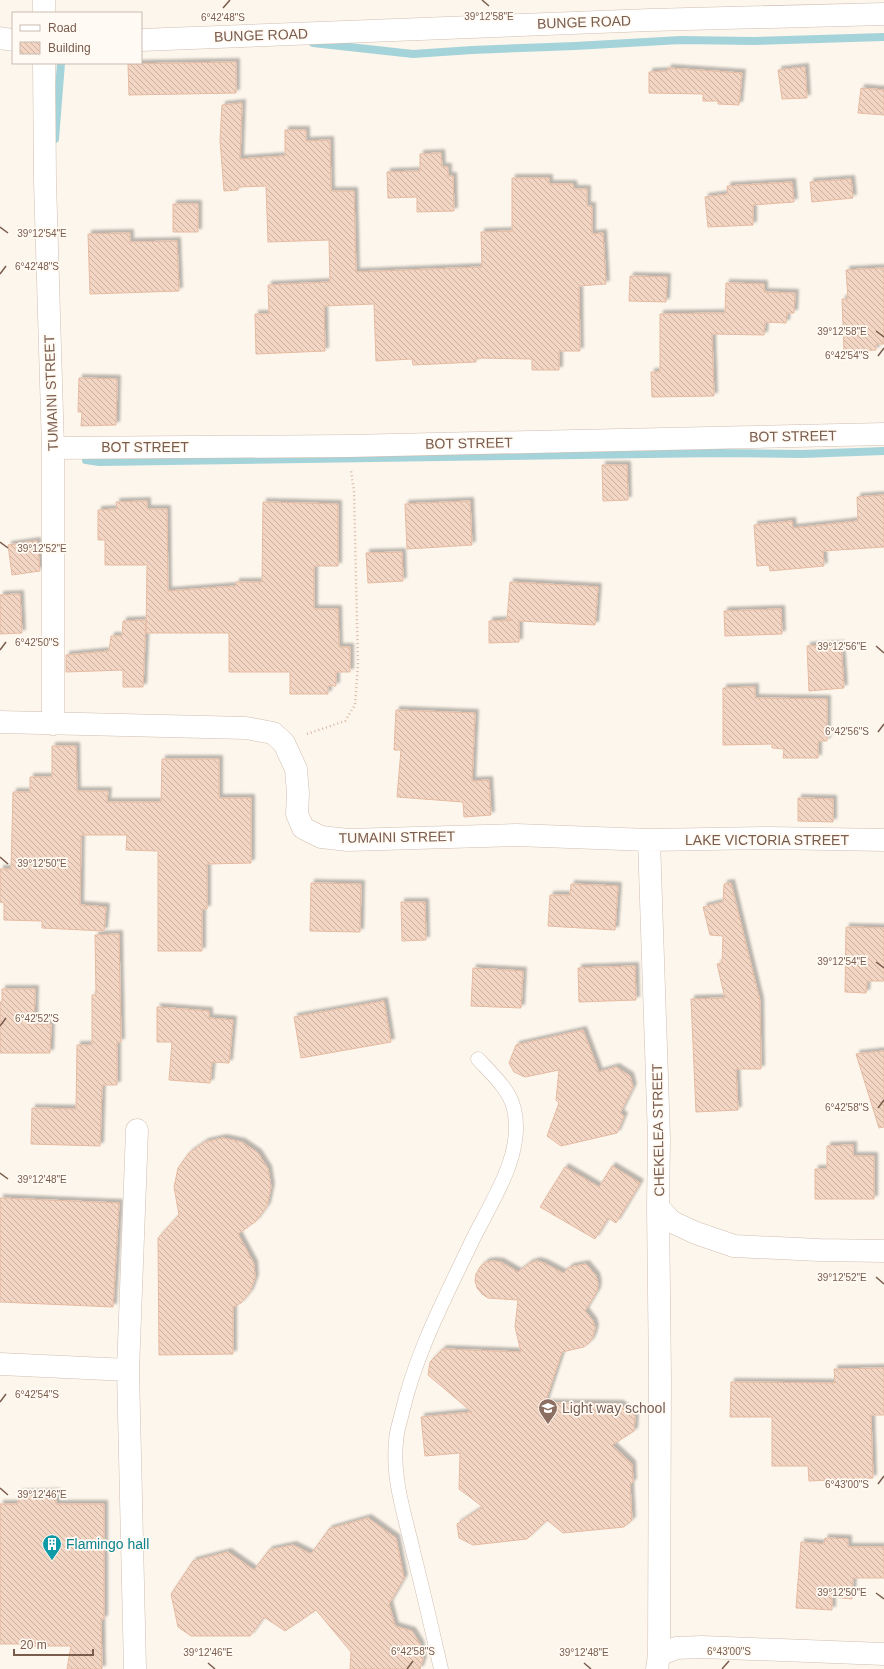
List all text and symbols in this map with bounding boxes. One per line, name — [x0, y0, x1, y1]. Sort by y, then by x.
text: 39°12'58"E — [464, 11, 514, 22]
legend — [12, 12, 142, 64]
text: 6°42'48"S — [201, 12, 245, 23]
street label: BUNGE ROAD — [537, 12, 631, 32]
text: Road — [48, 21, 77, 35]
street label: BUNGE ROAD — [214, 25, 308, 45]
text: Building — [48, 41, 91, 55]
text: 39°12'54"E — [17, 228, 67, 239]
text: 6°42'48"S — [15, 261, 59, 272]
text: 39°12'58"E — [817, 326, 867, 337]
street label: TUMAINI STREET — [41, 334, 61, 452]
text: 6°42'54"S — [825, 350, 869, 361]
street label: BOT STREET — [749, 427, 837, 445]
street label: BOT STREET — [425, 434, 513, 452]
street label: BOT STREET — [101, 439, 189, 455]
text: 39°12'52"E — [17, 543, 67, 554]
text: 6°42'50"S — [15, 637, 59, 648]
text: 39°12'56"E — [817, 641, 867, 652]
text: 6°42'56"S — [825, 726, 869, 737]
street label: TUMAINI STREET — [339, 828, 456, 846]
street label: LAKE VICTORIA STREET — [685, 832, 849, 848]
text: 39°12'50"E — [17, 858, 67, 869]
text: 39°12'54"E — [817, 956, 867, 967]
text: 6°42'52"S — [15, 1013, 59, 1024]
street label: CHEKELEA STREET — [649, 1063, 667, 1197]
text: 6°42'58"S — [825, 1102, 869, 1113]
text: 39°12'48"E — [17, 1174, 67, 1185]
text: 39°12'52"E — [817, 1272, 867, 1283]
text: 6°42'54"S — [15, 1389, 59, 1400]
school or university icon: Light way school — [537, 1397, 559, 1425]
place label: Light way school — [562, 1400, 666, 1416]
text: 6°43'00"S — [825, 1479, 869, 1490]
text: 39°12'46"E — [17, 1489, 67, 1500]
building icon: Flamingo hall — [41, 1533, 63, 1561]
place label: Flamingo hall — [66, 1536, 149, 1552]
text: 39°12'50"E — [817, 1587, 867, 1598]
scale bar — [14, 1631, 93, 1657]
text: 20 m — [20, 1638, 47, 1652]
text: 6°42'58"S — [391, 1646, 435, 1657]
text: 6°43'00"S — [707, 1646, 751, 1657]
text: 39°12'46"E — [183, 1647, 233, 1658]
text: 39°12'48"E — [559, 1647, 609, 1658]

